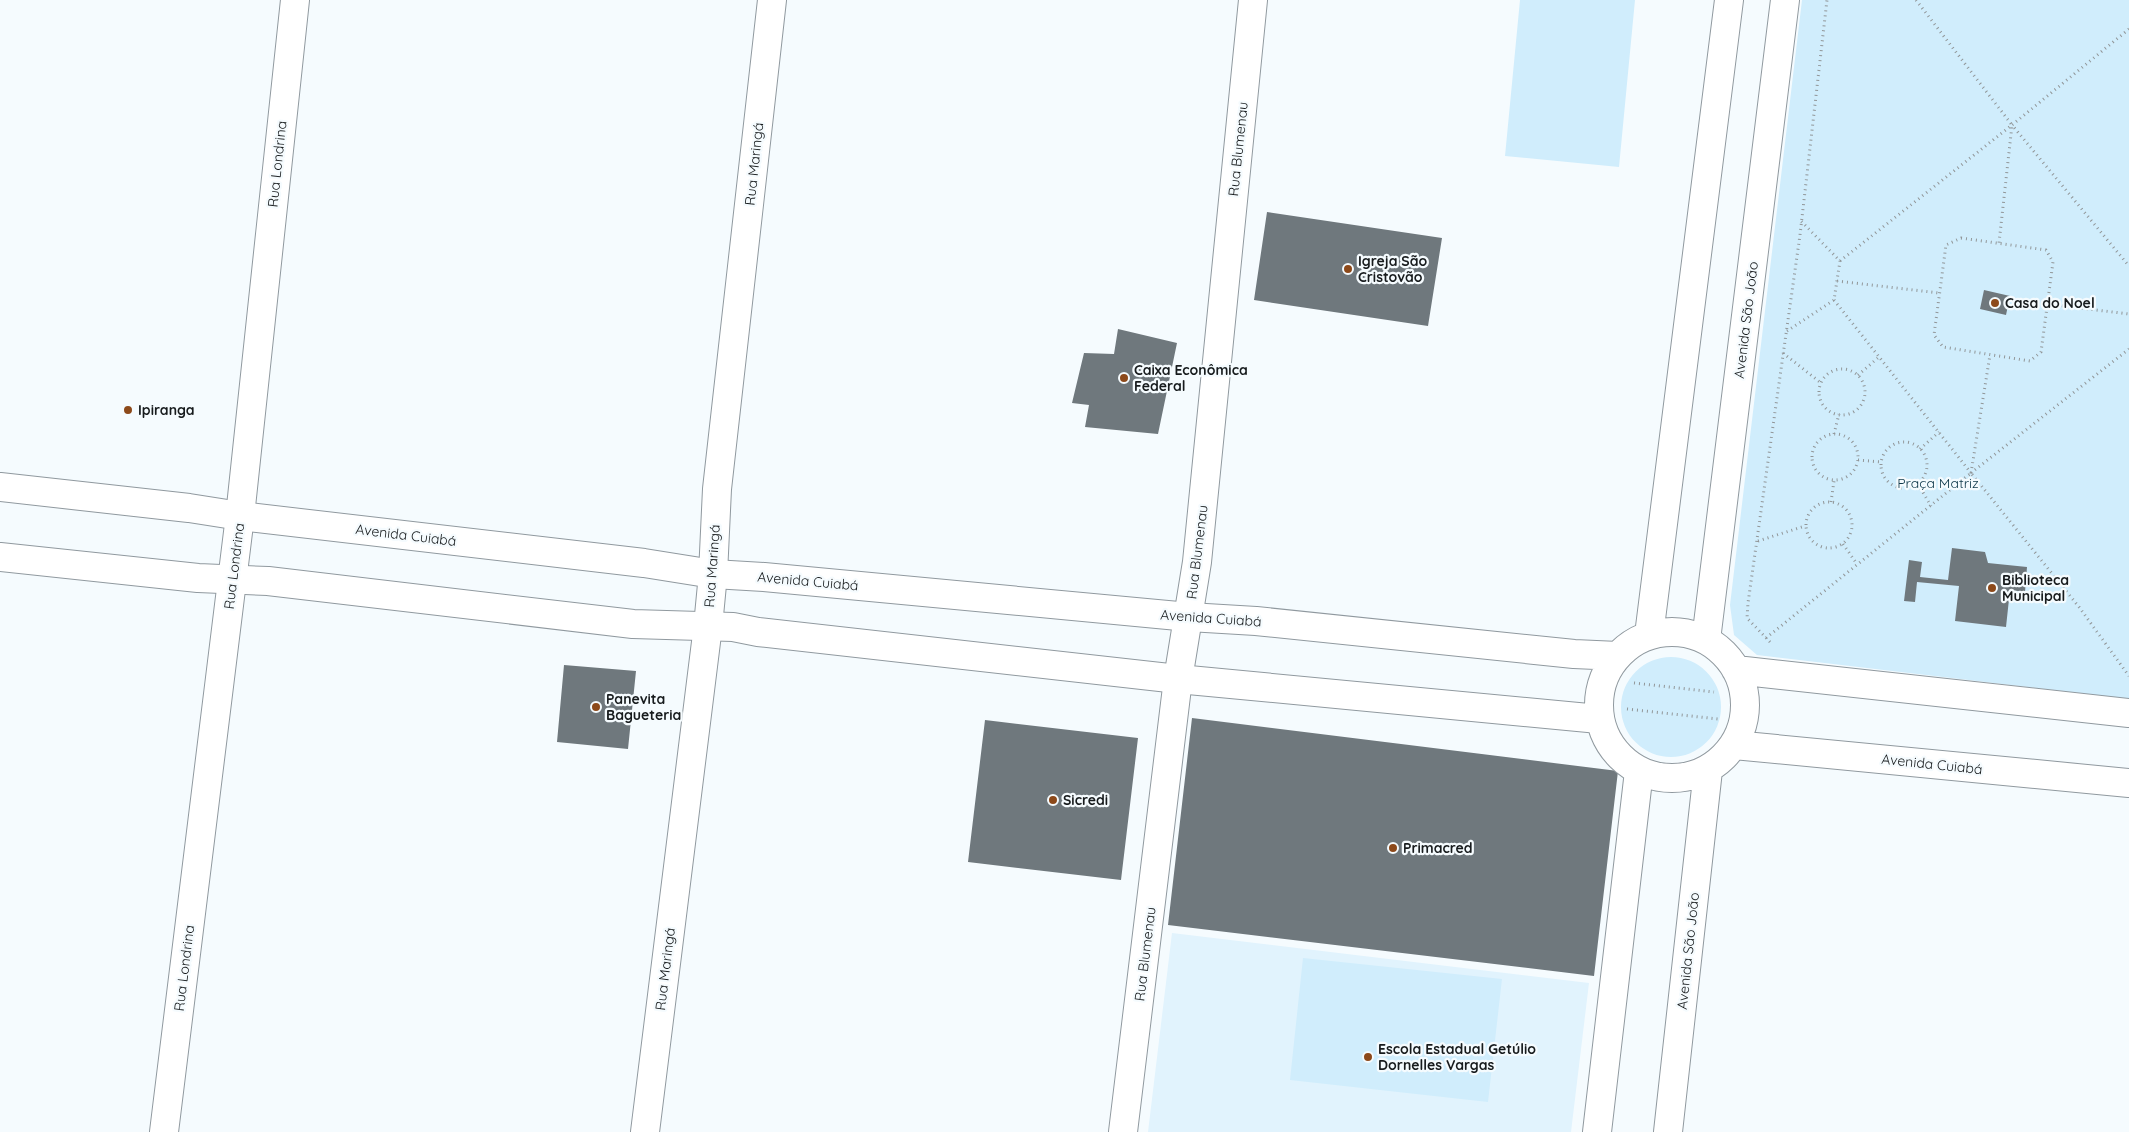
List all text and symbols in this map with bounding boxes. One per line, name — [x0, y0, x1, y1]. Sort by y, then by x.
street label: Rua Blumenau — [1224, 101, 1252, 197]
street label: Rua Londrina — [264, 120, 290, 208]
street label: Rua Maringá — [741, 122, 767, 206]
place label: Igreja São Cristovão — [1358, 252, 1428, 286]
street label: Avenida São João — [1730, 260, 1762, 380]
marker: Igreja São Cristovão — [1342, 263, 1354, 275]
place label: Casa do Noel — [2005, 294, 2095, 312]
marker: Casa do Noel — [1989, 297, 2001, 309]
place label: Caixa Econômica Federal — [1134, 361, 1248, 395]
marker: Caixa Econômica Federal — [1118, 372, 1130, 384]
place label: Ipiranga — [138, 401, 195, 419]
marker: Ipiranga — [122, 404, 134, 416]
park label: Praça Matriz — [1897, 474, 1979, 492]
street label: Rua Blumenau — [1182, 504, 1212, 600]
street label: Avenida Cuiabá — [355, 520, 457, 550]
street label: Rua Londrina — [220, 522, 248, 610]
street label: Rua Maringá — [700, 524, 724, 608]
street label: Avenida Cuiabá — [757, 568, 859, 594]
place label: Biblioteca Municipal — [2002, 571, 2069, 605]
marker: Biblioteca Municipal — [1986, 582, 1998, 594]
street label: Avenida Cuiabá — [1160, 605, 1262, 631]
place label: Panevita Bagueteria — [606, 690, 681, 724]
marker: Panevita Bagueteria — [590, 701, 602, 713]
street label: Avenida Cuiabá — [1881, 750, 1983, 778]
place label: Sicredi — [1063, 791, 1108, 809]
marker: Sicredi — [1047, 794, 1059, 806]
place label: Primacred — [1403, 839, 1473, 857]
marker: Primacred — [1387, 842, 1399, 854]
street label: Avenida São João — [1673, 891, 1703, 1011]
street label: Rua Blumenau — [1130, 906, 1160, 1002]
street label: Rua Londrina — [170, 924, 198, 1012]
street label: Rua Maringá — [651, 927, 679, 1011]
place label: Escola Estadual Getúlio Dornelles Vargas — [1378, 1040, 1536, 1074]
marker: Escola Estadual Getúlio Dornelles Vargas — [1362, 1051, 1374, 1063]

